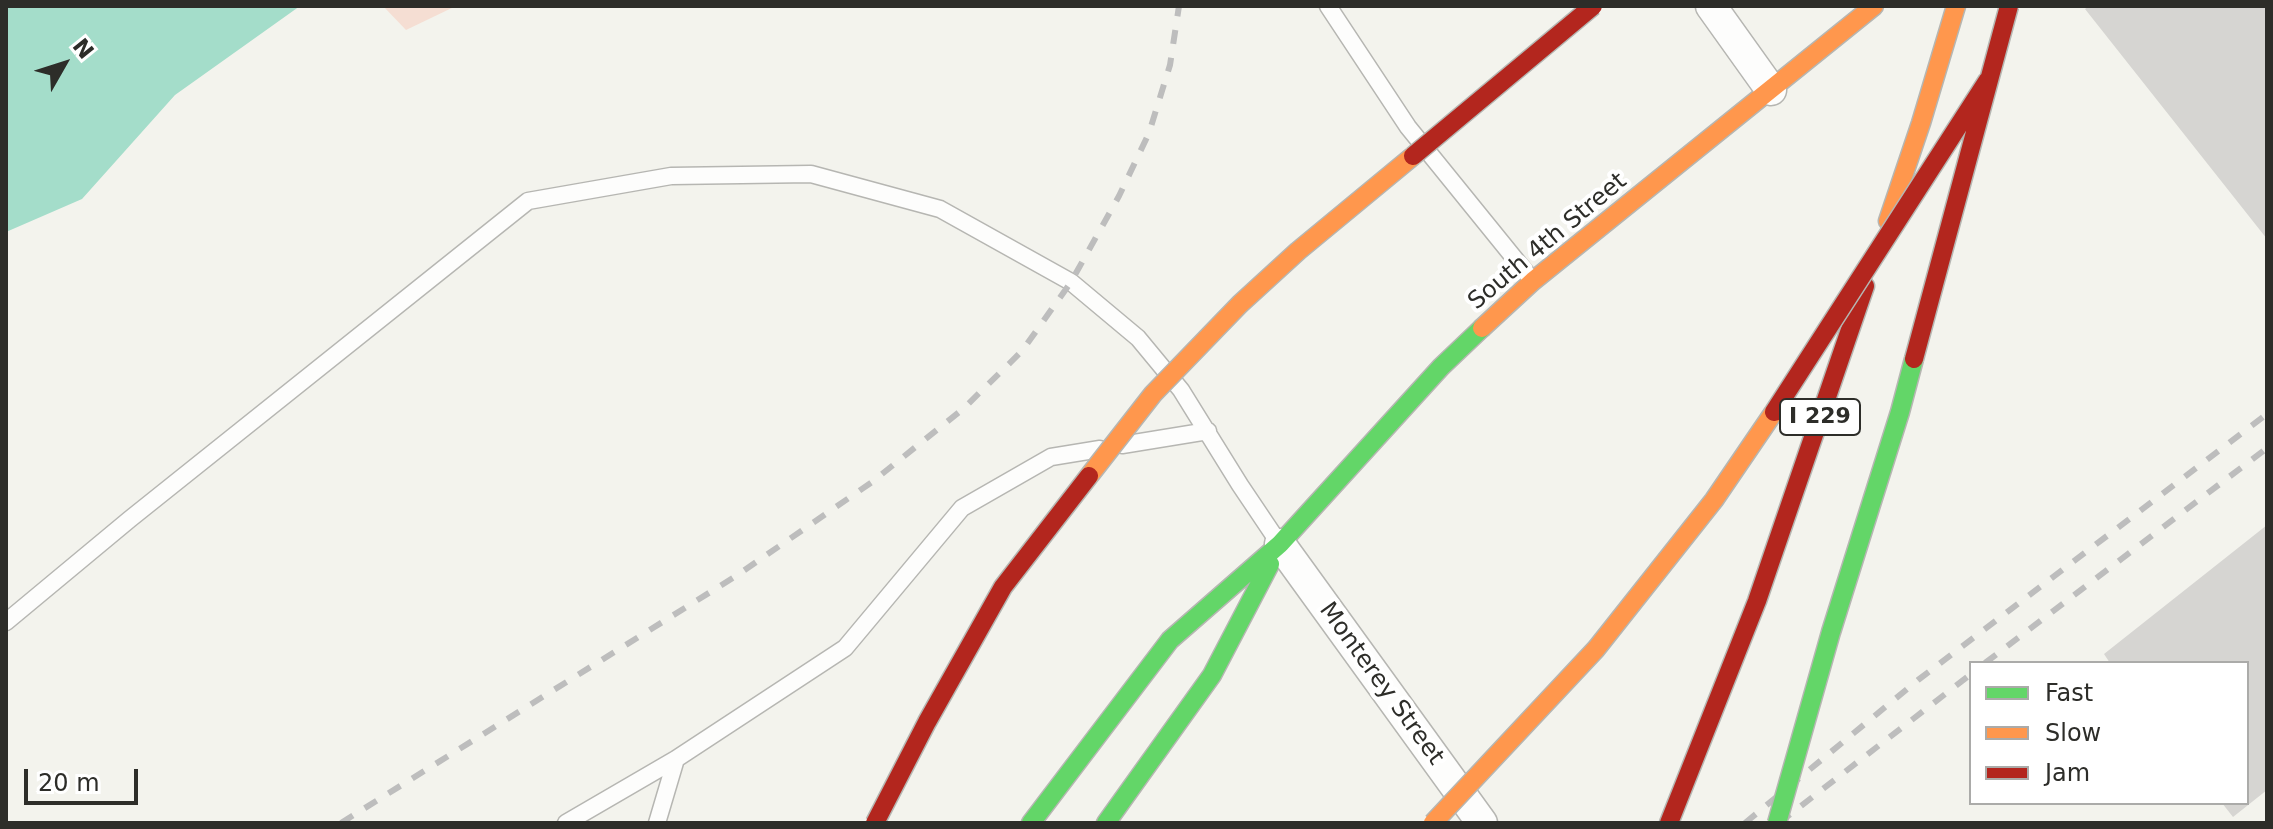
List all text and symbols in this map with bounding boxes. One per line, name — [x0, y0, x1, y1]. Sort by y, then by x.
north arrow — [24, 24, 104, 104]
text: N — [68, 34, 99, 64]
street label: South 4th Street — [1463, 167, 1633, 317]
road number: I 229 — [1780, 399, 1860, 435]
street label: Monterey Street — [1312, 597, 1450, 771]
legend — [1969, 661, 2249, 805]
text: Fast — [2045, 679, 2093, 707]
text: Slow — [2045, 719, 2101, 747]
scale bar — [28, 753, 142, 803]
text: Jam — [2045, 759, 2090, 787]
text: 20 m — [38, 769, 100, 797]

